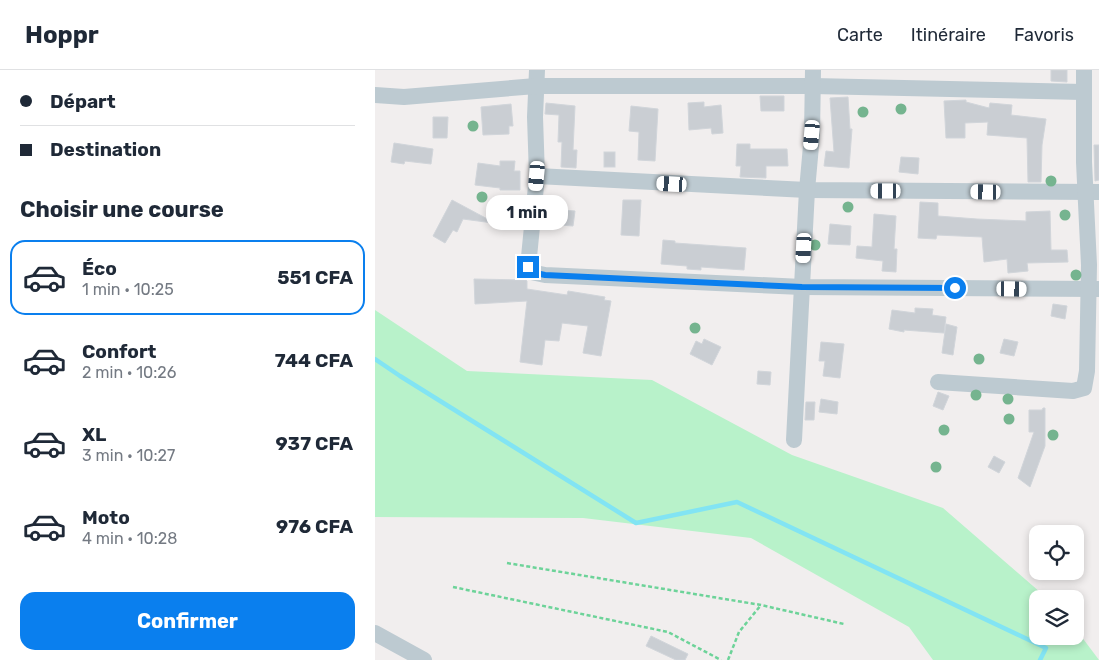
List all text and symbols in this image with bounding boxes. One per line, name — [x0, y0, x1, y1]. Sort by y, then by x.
text: Hoppr — [25, 21, 99, 49]
text: Carte — [837, 24, 883, 46]
text: Itinéraire — [911, 24, 986, 46]
text: Favoris — [1014, 24, 1074, 46]
text: Départ — [50, 90, 116, 113]
car — [803, 119, 820, 151]
text: Destination — [50, 138, 161, 161]
car — [528, 160, 545, 192]
car — [656, 176, 687, 192]
car — [871, 184, 901, 199]
car — [970, 184, 1001, 200]
callout: 1 min — [487, 194, 569, 230]
text: Choisir une course — [20, 196, 224, 223]
text: 1 min — [507, 203, 547, 222]
car — [795, 233, 812, 263]
icon: car — [22, 255, 67, 300]
route end — [517, 256, 539, 278]
text: Éco — [82, 257, 117, 280]
text: 551 CFA — [277, 266, 353, 289]
route start — [944, 277, 966, 299]
text: 1 min · 10:25 — [82, 280, 174, 299]
car — [996, 281, 1027, 297]
icon: car — [22, 338, 67, 383]
text: Confort — [82, 340, 156, 363]
text: 744 CFA — [275, 349, 353, 372]
text: 2 min · 10:26 — [82, 363, 176, 382]
icon: car — [22, 421, 67, 466]
text: XL — [82, 423, 106, 446]
text: 937 CFA — [276, 432, 353, 455]
text: 3 min · 10:27 — [82, 446, 175, 465]
icon: car — [22, 504, 67, 549]
text: Moto — [82, 506, 130, 529]
text: 976 CFA — [276, 515, 353, 538]
map controls — [1029, 525, 1084, 645]
button: locate — [1029, 525, 1084, 580]
text: 4 min · 10:28 — [82, 529, 177, 548]
button: layers — [1029, 590, 1084, 645]
button: Confirmer — [20, 592, 355, 650]

